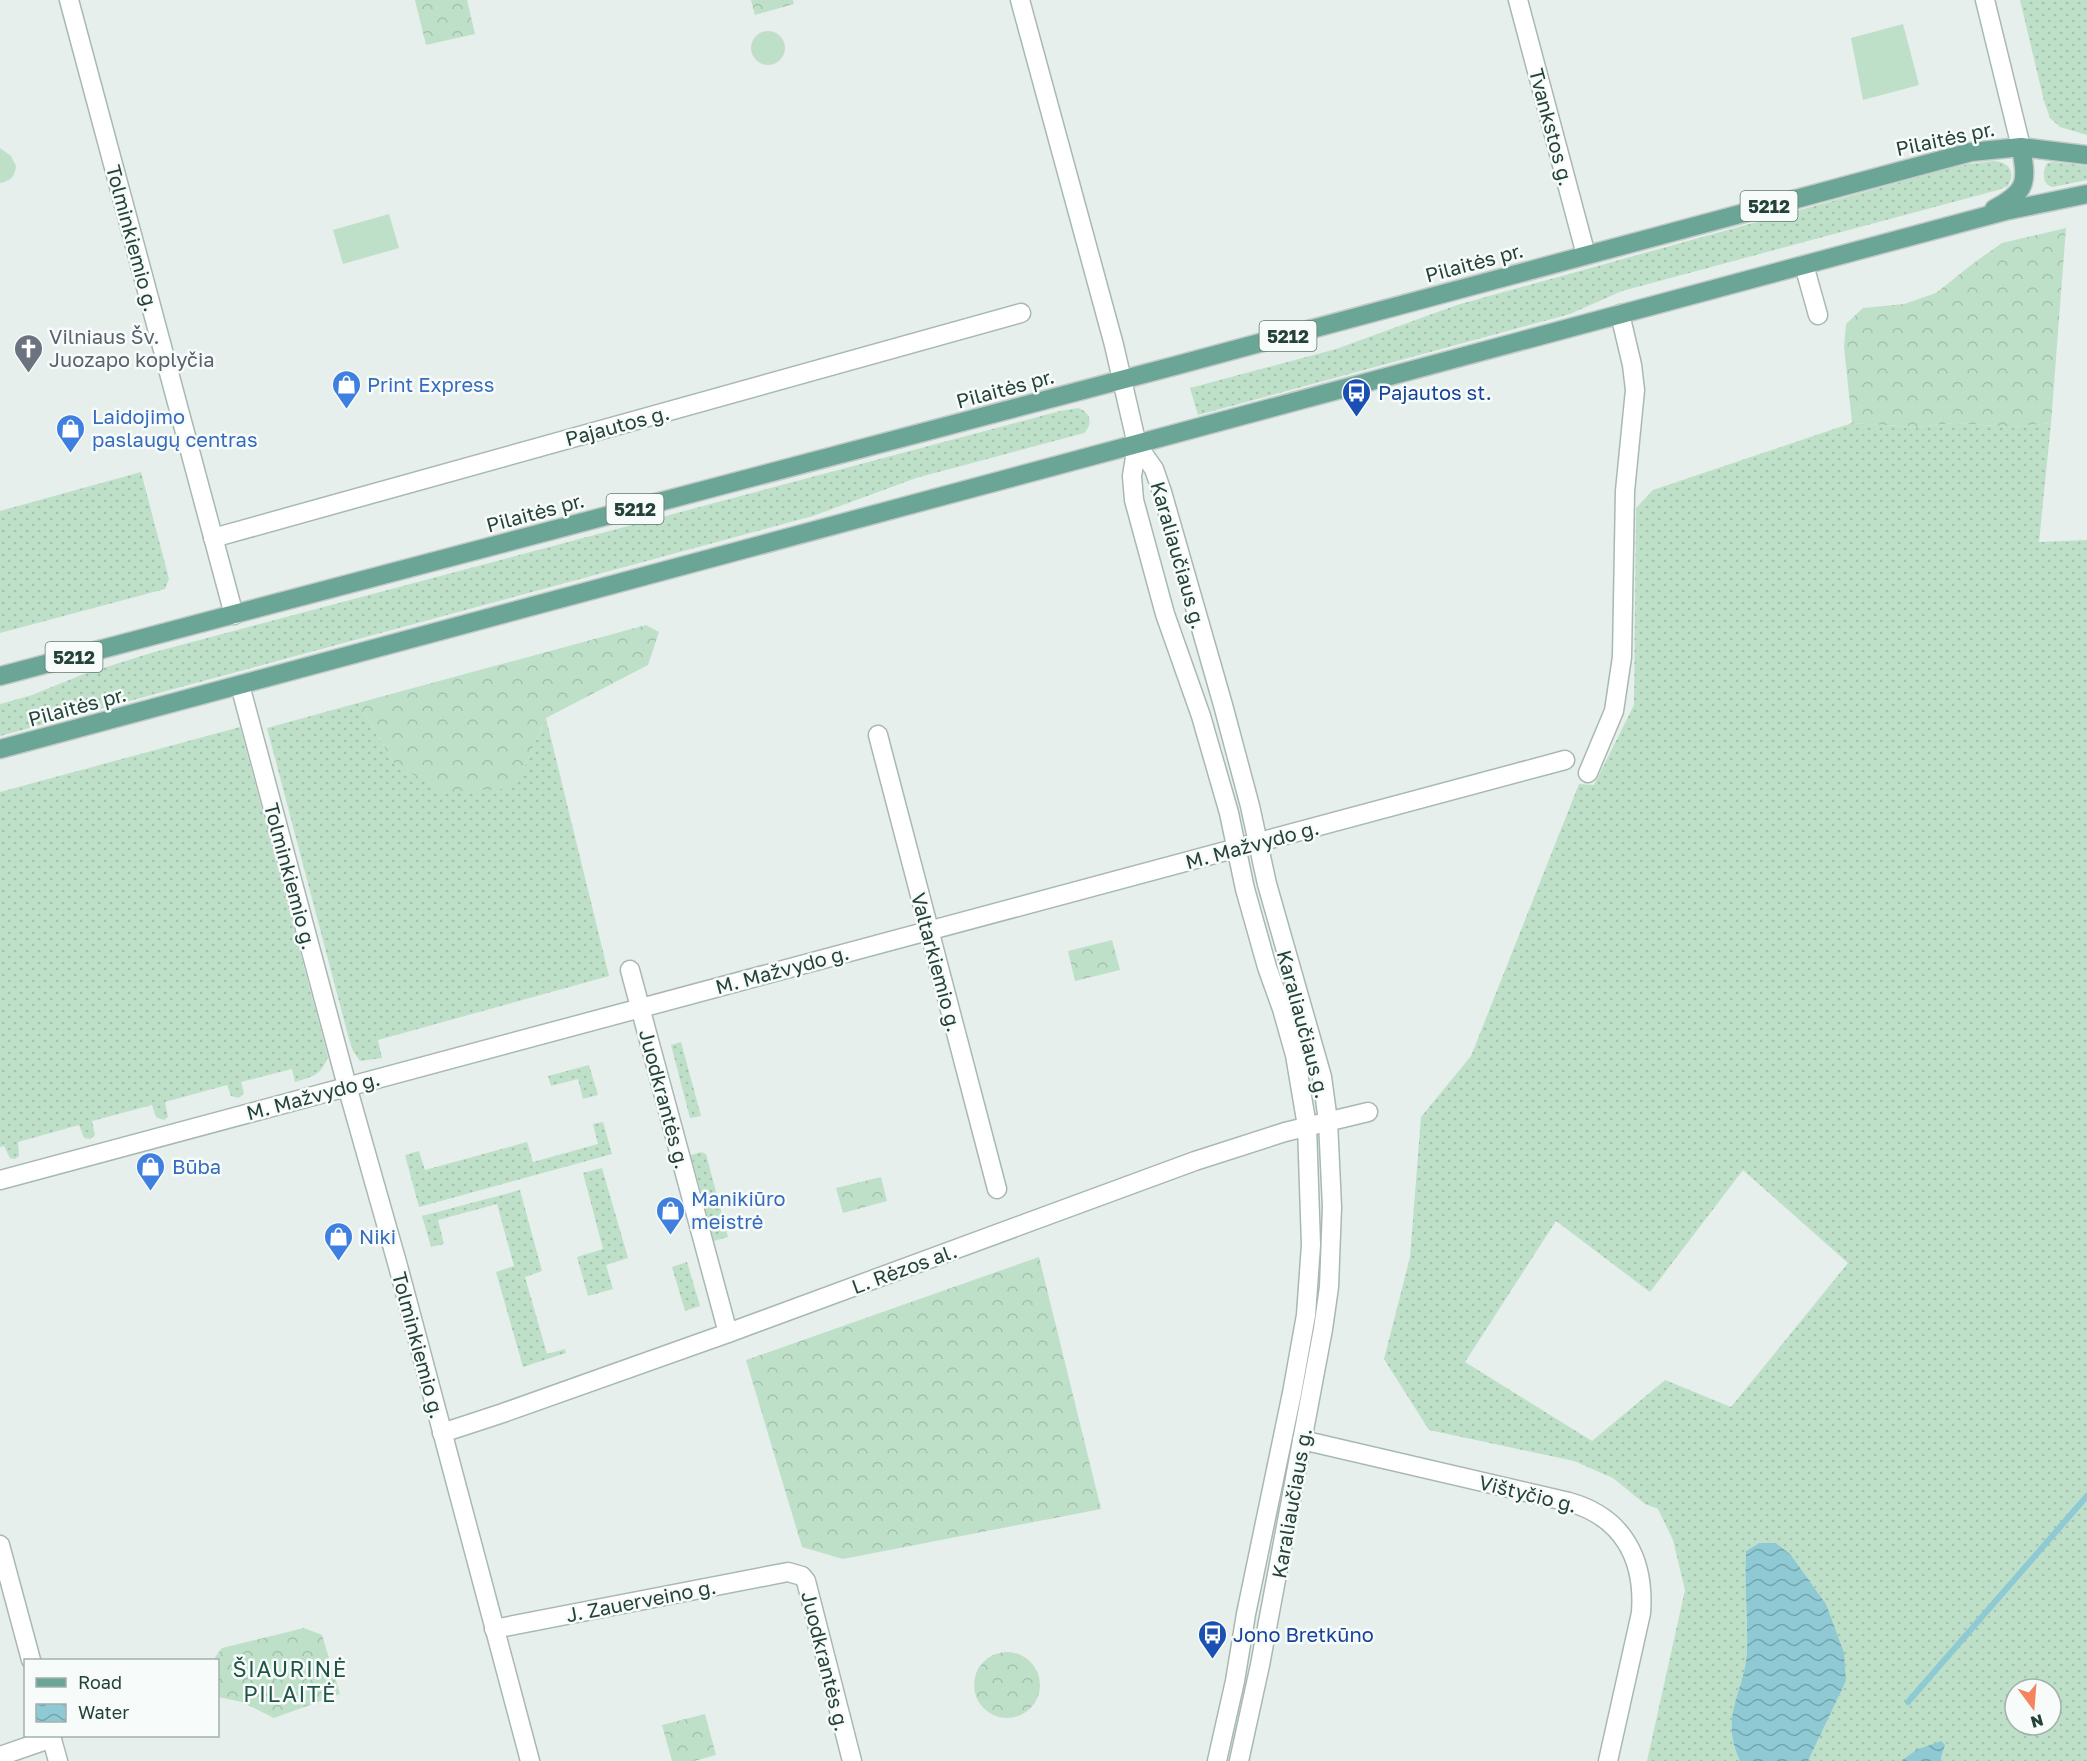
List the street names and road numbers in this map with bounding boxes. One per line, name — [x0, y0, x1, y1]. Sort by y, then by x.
street label: Tvankstos g. — [1525, 66, 1579, 188]
street label: Pilaitės pr. — [1893, 116, 1997, 160]
street label: Tolminkiemio g. — [102, 162, 164, 314]
road number: 5212 — [1740, 191, 1798, 221]
street label: Pilaitės pr. — [1422, 237, 1526, 287]
road number: 5212 — [1260, 321, 1316, 351]
street label: Pilaitės pr. — [953, 363, 1057, 413]
street label: Pajautos g. — [562, 400, 672, 450]
street label: Karaliaučiaus g. — [1146, 478, 1212, 632]
street label: Pilaitės pr. — [483, 487, 587, 537]
road number: 5212 — [606, 494, 664, 524]
road number: 5212 — [46, 642, 103, 672]
street label: Pilaitės pr. — [25, 681, 129, 731]
street label: Tolminkiemio g. — [260, 800, 322, 952]
street label: M. Mažvydo g. — [1183, 815, 1321, 873]
street label: Valtarkiemio g. — [907, 890, 967, 1034]
street label: M. Mažvydo g. — [713, 940, 851, 998]
street label: Karaliaučiaus g. — [1273, 947, 1335, 1101]
street label: Juodkrantės g. — [635, 1027, 695, 1171]
street label: M. Mažvydo g. — [244, 1066, 382, 1124]
street label: L. Rėzos al. — [848, 1238, 960, 1298]
street label: Tolminkiemio g. — [388, 1269, 450, 1421]
street label: Karaliaučiaus g. — [1266, 1426, 1316, 1580]
street label: Vištyčio g. — [1477, 1469, 1579, 1517]
street label: J. Zauerveino g. — [564, 1574, 718, 1626]
street label: Juodkrantės g. — [797, 1589, 855, 1733]

